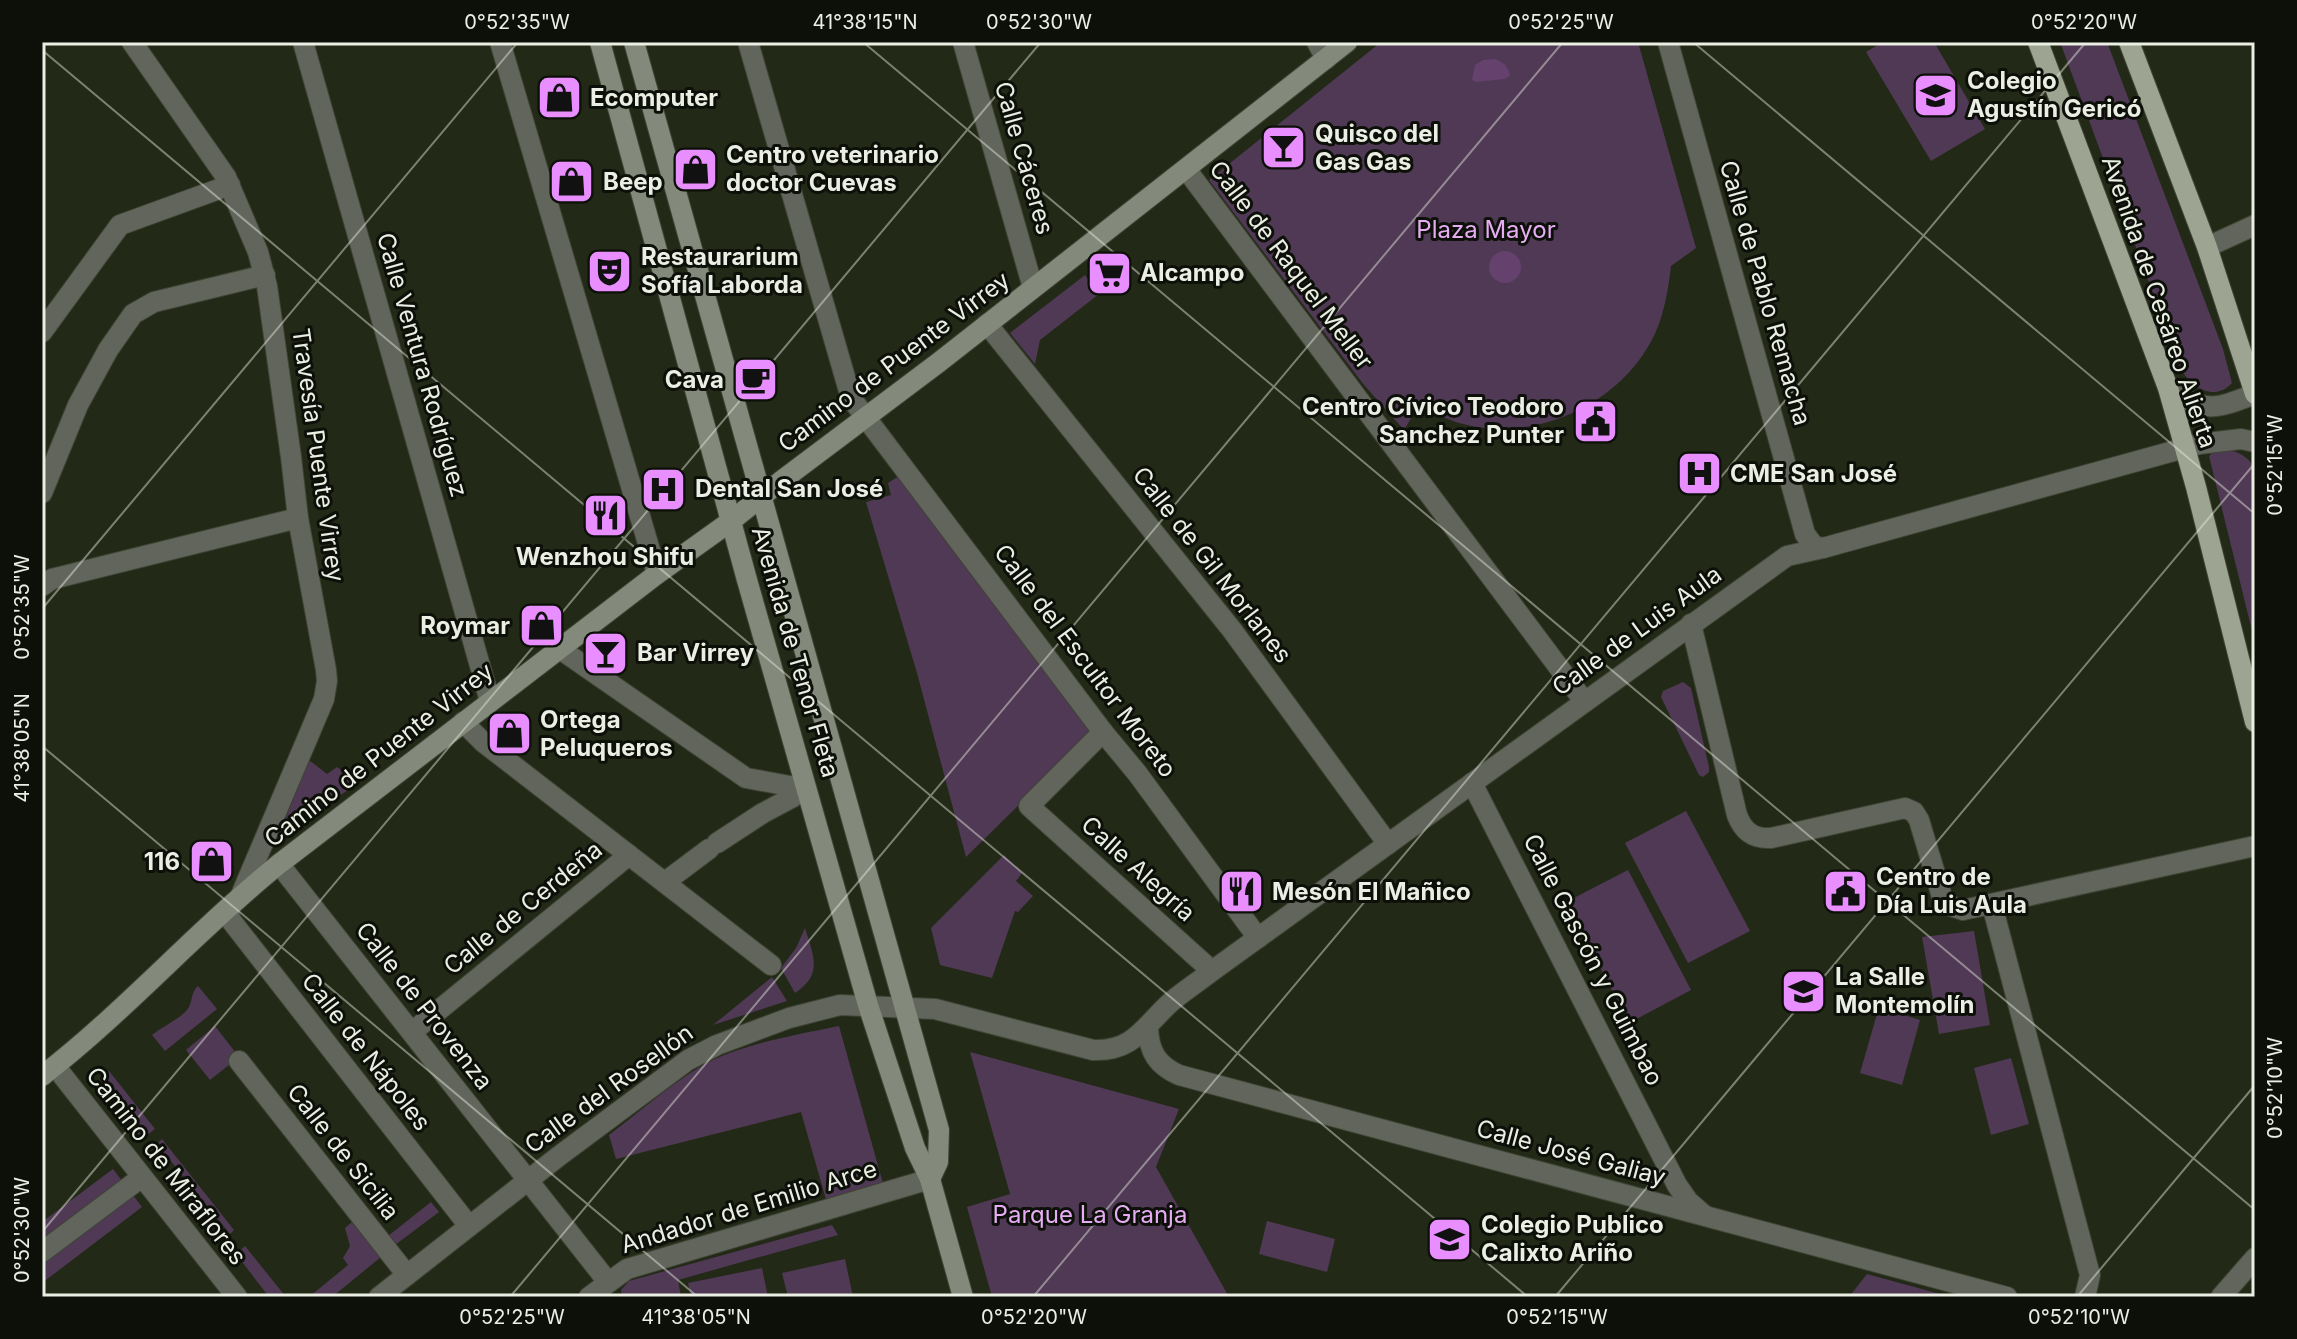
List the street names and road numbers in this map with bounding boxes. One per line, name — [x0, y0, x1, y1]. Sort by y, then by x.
street label: Calle Cáceres — [989, 78, 1060, 238]
street label: Avenida de Cesáreo Alierta — [2096, 152, 2223, 452]
street label: Calle de Raquel Meller — [1204, 155, 1379, 375]
street label: Calle de Pablo Remacha — [1714, 157, 1817, 429]
street label: Calle Ventura Rodríguez — [371, 229, 474, 500]
street label: Camino de Puente Virrey — [772, 265, 1015, 458]
street label: Travesía Puente Virrey — [286, 326, 351, 583]
street label: Calle de Gil Morlanes — [1127, 461, 1298, 668]
street label: Avenida de Tenor Fleta — [746, 523, 845, 781]
street label: Calle del Escultor Moreto — [988, 538, 1183, 783]
street label: Calle de Luis Aula — [1547, 560, 1727, 702]
street label: Camino de Puente Virrey — [259, 656, 499, 853]
street label: Calle Alegría — [1075, 810, 1201, 927]
street label: Calle Gascón y Guimbao — [1517, 829, 1670, 1090]
street label: Calle de Cerdeña — [438, 835, 608, 980]
street label: Calle de Provenza — [350, 916, 499, 1095]
street label: Calle de Nápoles — [296, 967, 437, 1136]
street label: Calle del Rosellón — [519, 1018, 699, 1159]
street label: Camino de Miraflores — [80, 1061, 253, 1270]
street label: Calle de Sicilia — [281, 1078, 406, 1225]
street label: Calle José Galiay — [1473, 1113, 1669, 1192]
street label: Andador de Emilio Arce — [617, 1154, 880, 1259]

